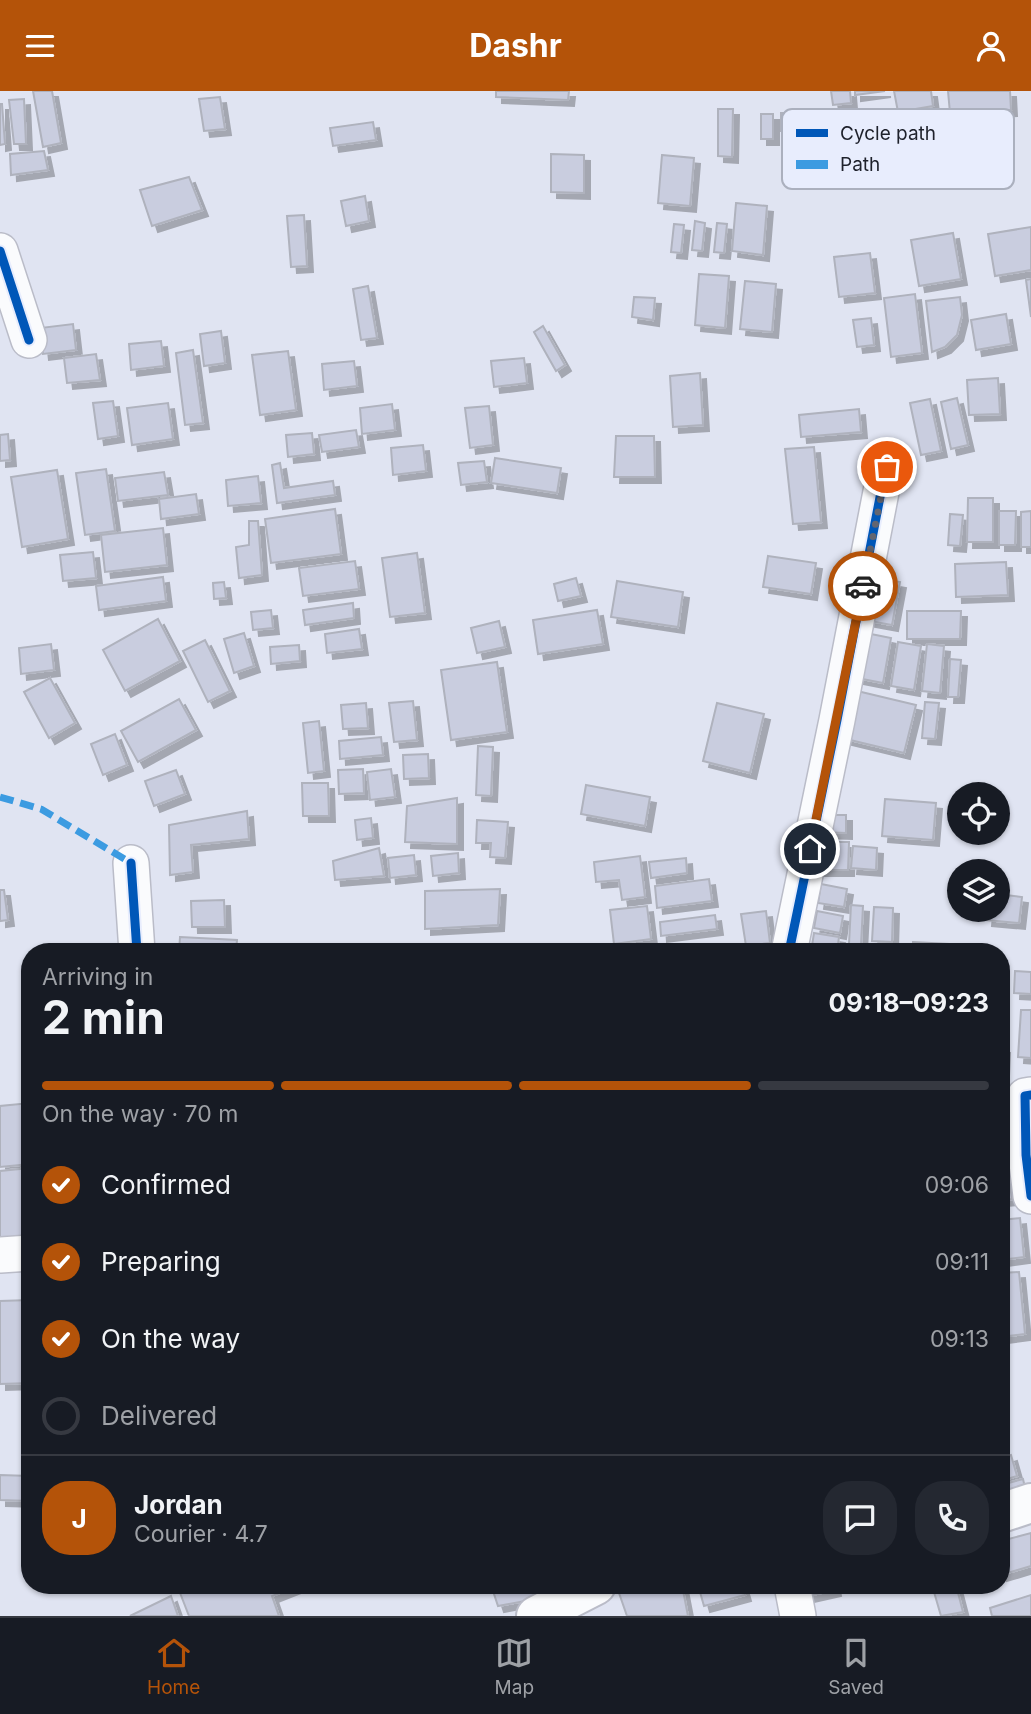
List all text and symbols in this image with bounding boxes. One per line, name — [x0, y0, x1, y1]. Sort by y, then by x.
text: Dashr — [469, 26, 562, 65]
icon: menu — [21, 27, 59, 65]
icon: person — [972, 27, 1010, 65]
legend — [782, 109, 1014, 189]
text: Cycle path — [840, 122, 936, 145]
text: Path — [840, 153, 880, 176]
pin — [857, 437, 917, 497]
icon: bag — [868, 448, 906, 486]
courier — [828, 551, 898, 621]
icon: car — [844, 567, 882, 605]
map controls — [947, 782, 1010, 922]
button: locate — [947, 782, 1010, 845]
pin — [780, 819, 840, 879]
icon: home — [791, 830, 829, 868]
button: layers — [947, 859, 1010, 922]
text: Arriving in — [42, 963, 153, 991]
text: 09:18–09:23 — [829, 987, 989, 1018]
text: 2 min — [42, 989, 165, 1045]
text: On the way · 70 m — [42, 1100, 238, 1128]
icon: check — [42, 1166, 80, 1204]
text: Confirmed — [101, 1169, 231, 1200]
text: 09:06 — [925, 1171, 989, 1199]
icon: check — [42, 1243, 80, 1281]
text: Preparing — [101, 1246, 221, 1277]
text: 09:11 — [935, 1248, 989, 1276]
icon: check — [42, 1320, 80, 1358]
text: On the way — [101, 1323, 240, 1354]
text: 09:13 — [930, 1325, 989, 1353]
text: Delivered — [101, 1400, 217, 1431]
button: chat — [823, 1481, 897, 1555]
button: phone — [915, 1481, 989, 1555]
text: Jordan — [134, 1489, 223, 1520]
text: J — [71, 1503, 87, 1534]
text: Courier · 4.7 — [134, 1520, 268, 1548]
tab: Home — [147, 1634, 200, 1699]
tab: Map — [495, 1634, 534, 1699]
tab: Saved — [828, 1634, 884, 1699]

